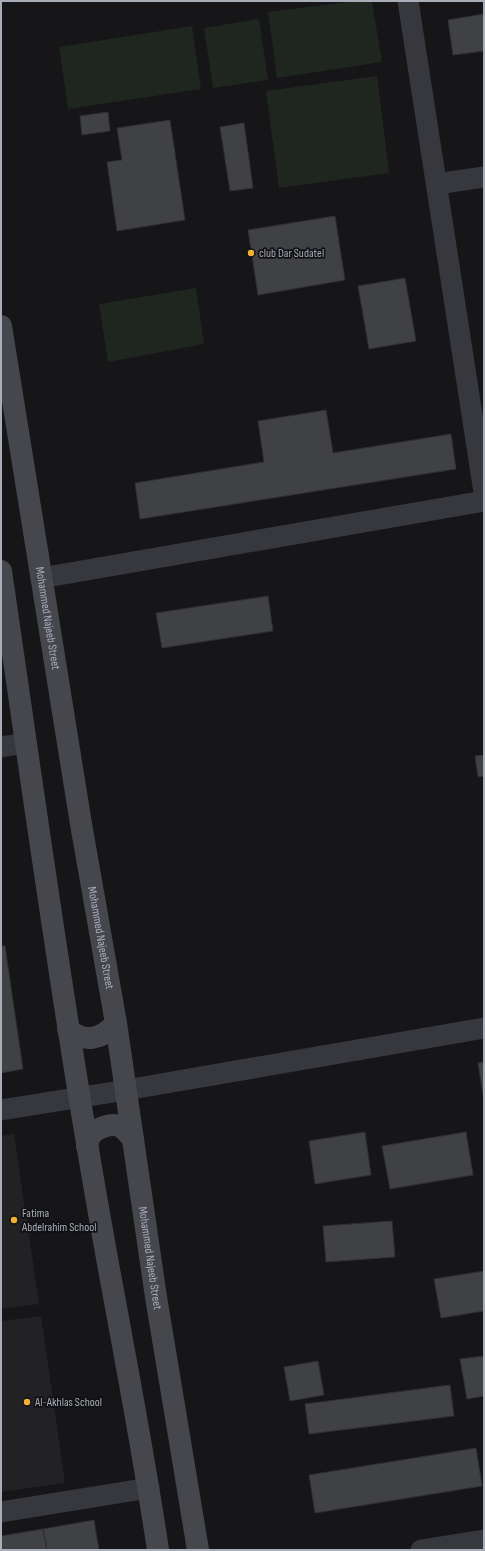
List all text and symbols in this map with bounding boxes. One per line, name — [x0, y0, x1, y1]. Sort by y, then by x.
place label: club Dar Sudatel — [259, 246, 324, 261]
marker: club Dar Sudatel — [246, 248, 256, 258]
street label: Mohammed Najeeb Street — [32, 566, 63, 671]
street label: Mohammed Najeeb Street — [84, 885, 117, 991]
place label: Fatima Abdelrahim School — [21, 1206, 96, 1235]
street label: Mohammed Najeeb Street — [135, 1206, 165, 1311]
marker: Fatima Abdelrahim School — [9, 1215, 19, 1225]
place label: Al-Akhlas School — [34, 1395, 102, 1410]
marker: Al-Akhlas School — [22, 1397, 32, 1407]

